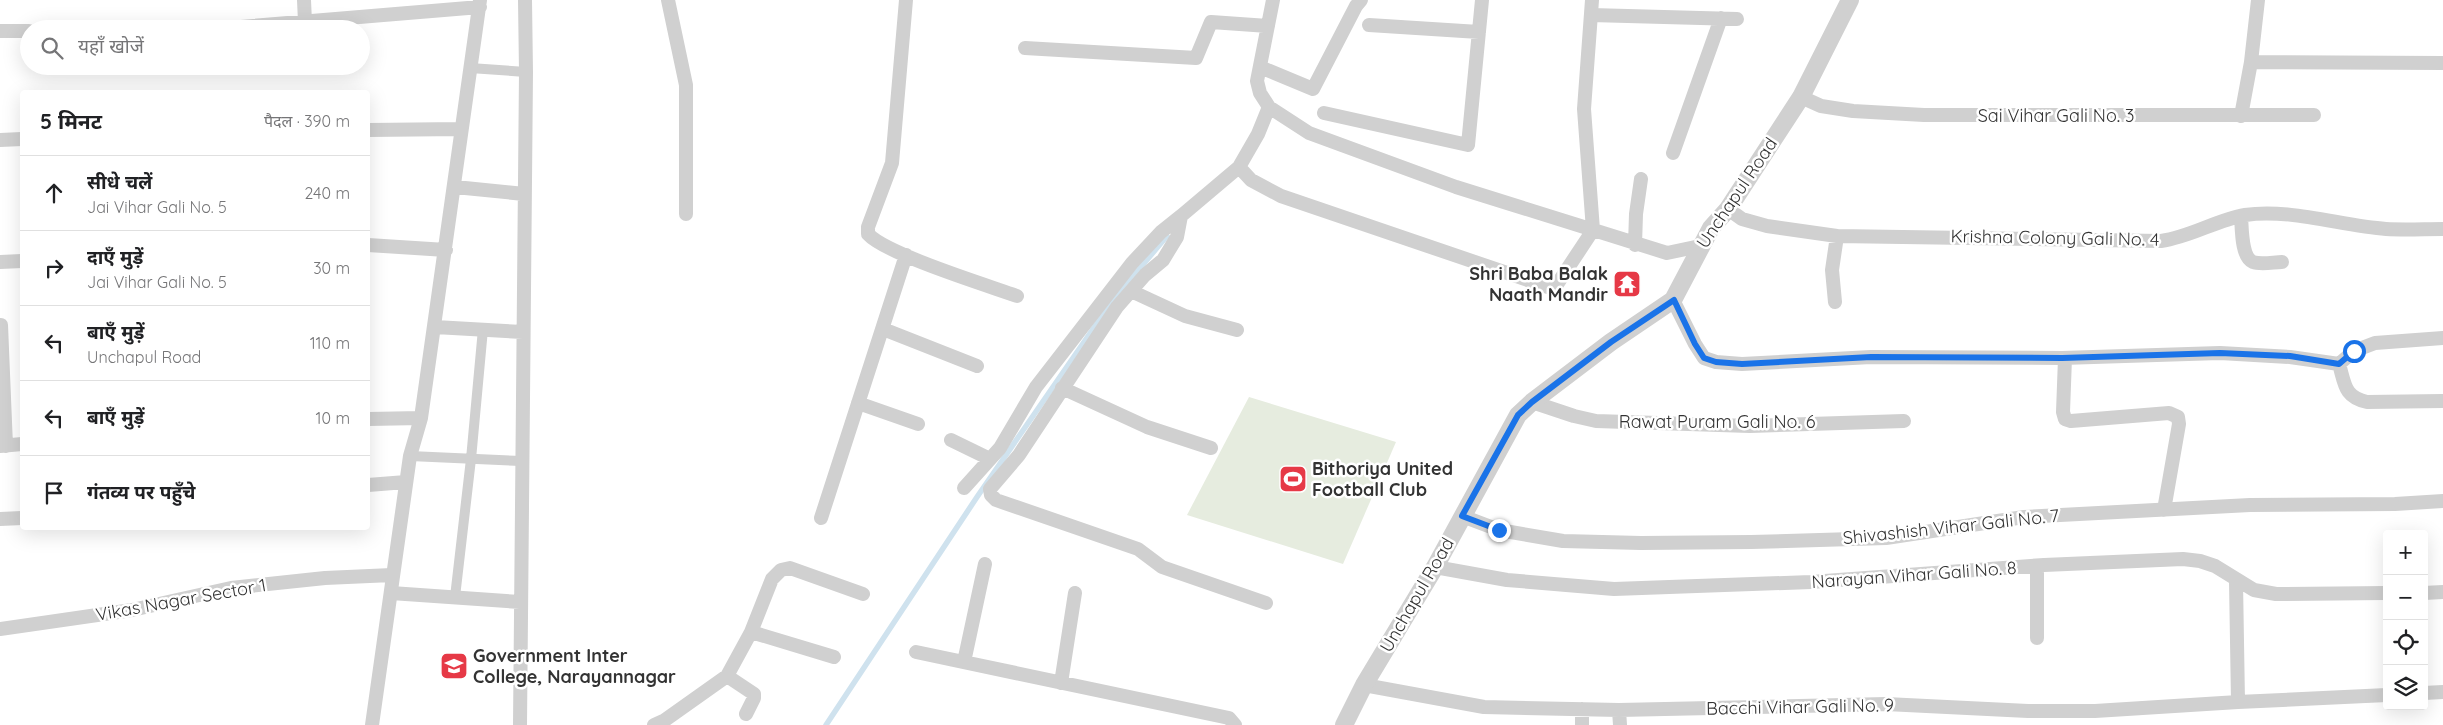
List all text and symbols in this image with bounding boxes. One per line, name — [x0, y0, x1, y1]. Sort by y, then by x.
search box — [20, 20, 370, 75]
icon: search — [38, 34, 66, 62]
text: यहाँ खोजें — [78, 34, 144, 58]
street label: Sai Vihar Gali No. 3 — [1978, 104, 2134, 127]
text: 5 मिनट — [40, 108, 102, 134]
text: पैदल · 390 m — [264, 111, 350, 131]
street label: Unchapul Road — [1691, 133, 1782, 252]
text: सीधे चलें — [87, 170, 152, 194]
icon: ahead — [40, 179, 68, 207]
text: 240 m — [304, 183, 350, 203]
text: Jai Vihar Gali No. 5 — [87, 197, 227, 217]
street label: Krishna Colony Gali No. 4 — [1950, 224, 2160, 251]
text: दाएँ मुड़ें — [87, 245, 143, 269]
icon: right — [40, 254, 68, 282]
text: 30 m — [313, 258, 350, 278]
place label: Shri Baba Balak Naath Mandir — [1469, 262, 1608, 306]
temple icon: Shri Baba Balak Naath Mandir — [1612, 269, 1642, 299]
text: Jai Vihar Gali No. 5 — [87, 272, 227, 292]
text: बाएँ मुड़ें — [87, 320, 144, 344]
icon: left — [40, 329, 68, 357]
text: 110 m — [310, 333, 350, 353]
route start — [2343, 340, 2366, 363]
text: Unchapul Road — [87, 347, 201, 367]
icon: left — [40, 404, 68, 432]
text: बाएँ मुड़ें — [87, 405, 144, 429]
text: 10 m — [316, 408, 350, 428]
street label: Rawat Puram Gali No. 6 — [1619, 410, 1816, 433]
place label: Bithoriya United Football Club — [1312, 457, 1453, 501]
sports icon: Bithoriya United Football Club — [1278, 464, 1308, 494]
icon: arrive — [40, 479, 68, 507]
text: गंतव्य पर पहुँचे — [87, 480, 195, 504]
street label: Shivashish Vihar Gali No. 7 — [1842, 504, 2060, 549]
route end — [1488, 519, 1511, 542]
map controls — [2383, 530, 2428, 710]
button: + — [2383, 530, 2428, 575]
street label: Unchapul Road — [1374, 533, 1459, 656]
street label: Narayan Vihar Gali No. 8 — [1811, 556, 2017, 593]
street label: Vikas Nagar Sector 1 — [94, 573, 268, 626]
button: − — [2383, 575, 2428, 620]
button: locate — [2383, 620, 2428, 665]
place label: Government Inter College, Narayannagar — [473, 644, 676, 688]
school or university icon: Government Inter College, Narayannagar — [439, 651, 469, 681]
button: layers — [2383, 665, 2428, 710]
street label: Bacchi Vihar Gali No. 9 — [1706, 693, 1894, 720]

